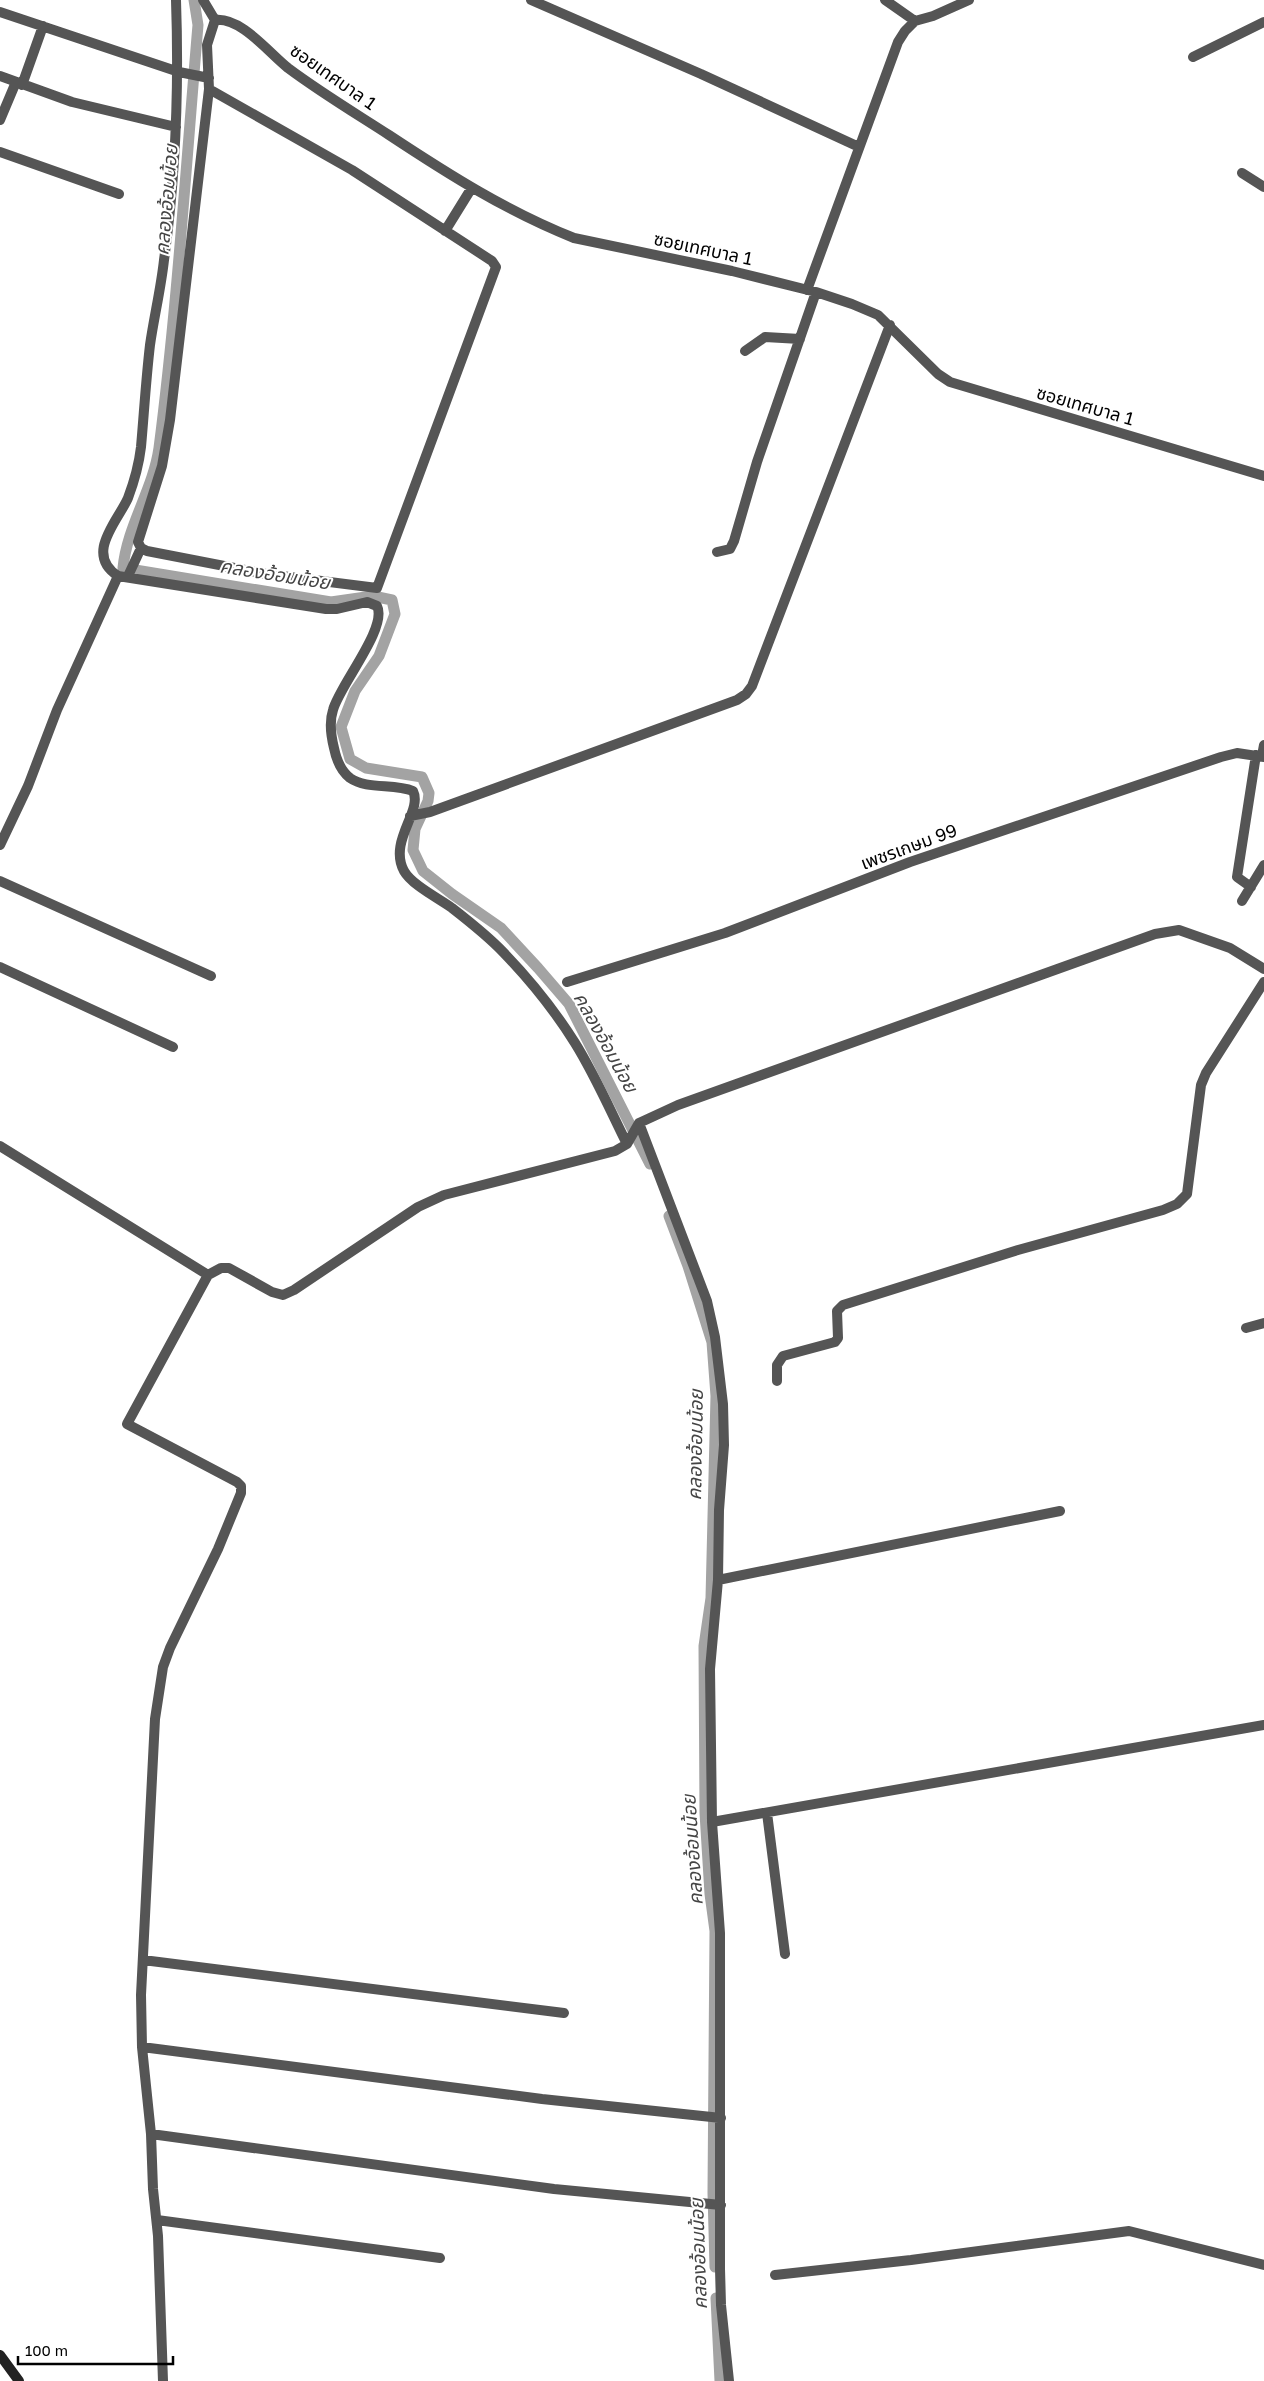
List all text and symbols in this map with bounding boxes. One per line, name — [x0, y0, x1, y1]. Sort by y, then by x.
street label: ซอยเทศบาล 1 — [286, 38, 381, 114]
water label: คลองอ้อมน้อย — [149, 142, 182, 256]
street label: ซอยเทศบาล 1 — [652, 227, 755, 269]
street label: ซอยเทศบาล 1 — [1034, 381, 1137, 430]
water label: คลองอ้อมน้อย — [218, 553, 333, 594]
street label: เพชรเกษม 99 — [857, 818, 960, 874]
water label: คลองอ้อมน้อย — [569, 988, 644, 1097]
water label: คลองอ้อมน้อย — [682, 1388, 707, 1501]
water label: คลองอ้อมน้อย — [676, 1792, 707, 1906]
water label: คลองอ้อมน้อย — [684, 2196, 711, 2310]
scale bar — [18, 2334, 172, 2366]
text: 100 m — [25, 2341, 68, 2359]

